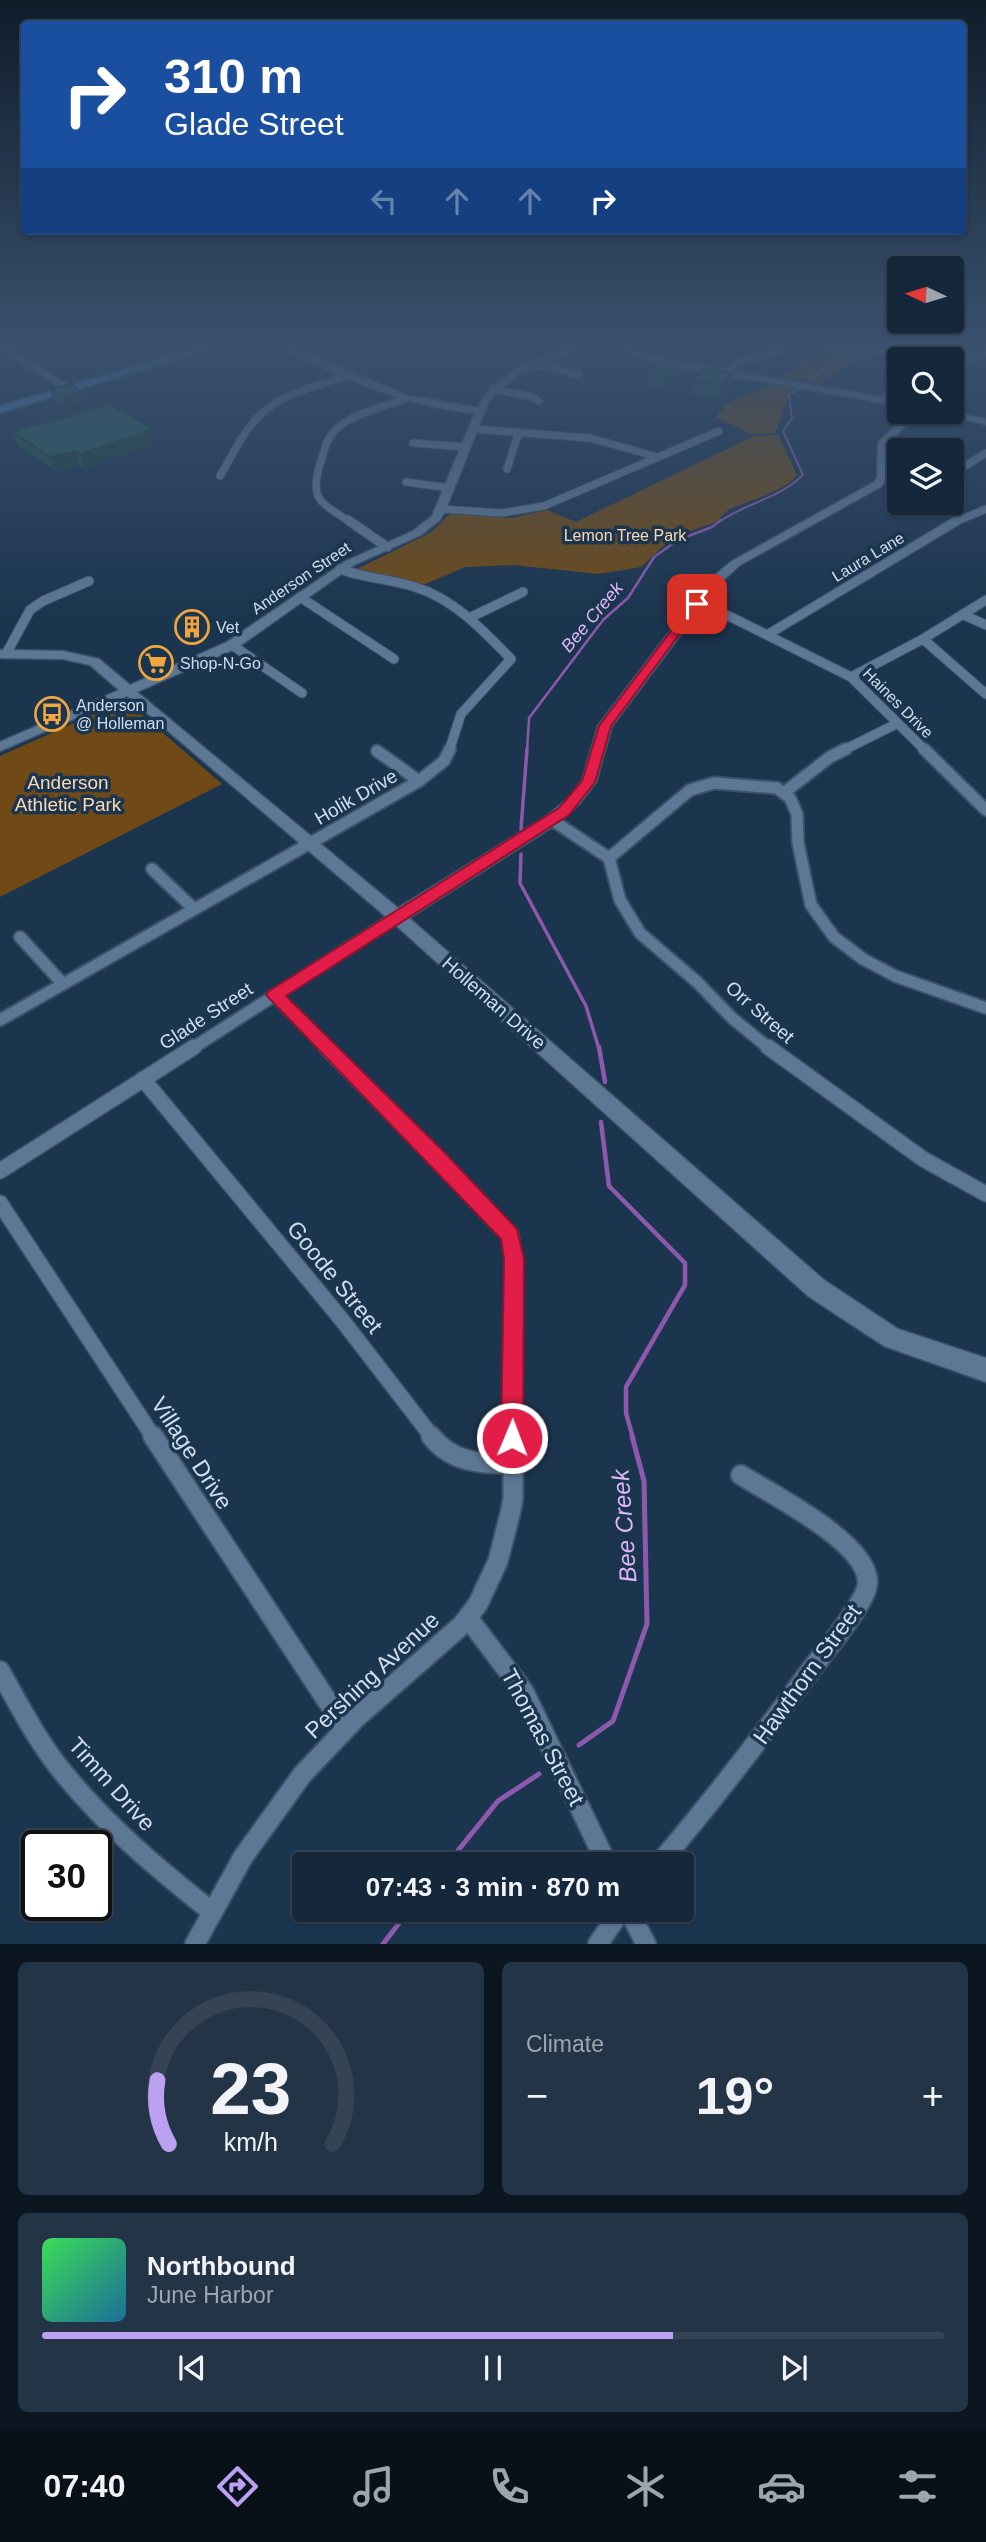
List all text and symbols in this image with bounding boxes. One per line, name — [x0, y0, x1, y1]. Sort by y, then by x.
icon: right — [49, 49, 140, 140]
text: 310 m — [164, 49, 303, 103]
text: Glade Street — [164, 106, 344, 142]
icon: left — [365, 182, 403, 220]
icon: ahead — [438, 182, 476, 220]
icon: ahead — [511, 182, 549, 220]
icon: right — [584, 182, 622, 220]
north arrow — [887, 256, 964, 332]
map controls — [887, 256, 964, 515]
button: search — [887, 347, 964, 424]
button: layers — [887, 438, 964, 515]
park label: Lemon Tree Park — [564, 527, 687, 544]
street label: Laura Lane — [829, 529, 907, 585]
street label: Anderson Street — [248, 538, 354, 617]
pin — [667, 574, 727, 634]
water label: Bee Creek — [557, 577, 628, 656]
icon: arrive — [678, 585, 716, 623]
building icon: Vet — [173, 608, 211, 646]
place label: Vet — [216, 619, 240, 636]
supermarket icon: Shop-N-Go — [137, 644, 175, 682]
place label: Shop-N-Go — [180, 655, 261, 672]
street label: Haines Drive — [860, 665, 936, 741]
bus stop icon: Anderson @ Holleman — [33, 695, 71, 733]
place label: Anderson @ Holleman — [76, 697, 164, 732]
street label: Holik Drive — [311, 765, 401, 829]
park label: Anderson Athletic Park — [15, 772, 122, 815]
street label: Holleman Drive — [438, 952, 550, 1054]
street label: Orr Street — [722, 977, 799, 1048]
street label: Glade Street — [156, 978, 257, 1054]
street label: Goode Street — [282, 1216, 389, 1339]
street label: Village Drive — [146, 1392, 238, 1514]
position arrow — [475, 1401, 549, 1475]
water label: Bee Creek — [606, 1467, 641, 1583]
street label: Hawthorn Street — [748, 1599, 867, 1749]
street label: Pershing Avenue — [300, 1606, 444, 1744]
street label: Thomas Street — [496, 1664, 590, 1810]
street label: Timm Drive — [63, 1732, 161, 1836]
speed limit sign: 30 — [21, 1830, 112, 1921]
text: 07:43 · 3 min · 870 m — [366, 1872, 620, 1902]
text: Climate — [526, 2031, 604, 2057]
text: 23 — [211, 2049, 291, 2130]
text: 19° — [696, 2067, 774, 2125]
text: − — [526, 2075, 548, 2117]
text: + — [922, 2075, 944, 2117]
text: km/h — [224, 2128, 278, 2156]
text: Northbound — [147, 2251, 296, 2281]
text: June Harbor — [147, 2282, 274, 2308]
icon: previous — [173, 2349, 211, 2387]
icon: pause — [474, 2349, 512, 2387]
icon: next — [775, 2349, 813, 2387]
icon: directions — [213, 2462, 262, 2511]
icon: music — [349, 2462, 398, 2511]
icon: phone — [485, 2462, 534, 2511]
icon: climate — [621, 2462, 670, 2511]
icon: car — [757, 2462, 806, 2511]
icon: filters — [893, 2462, 942, 2511]
text: 07:40 — [44, 2468, 125, 2504]

